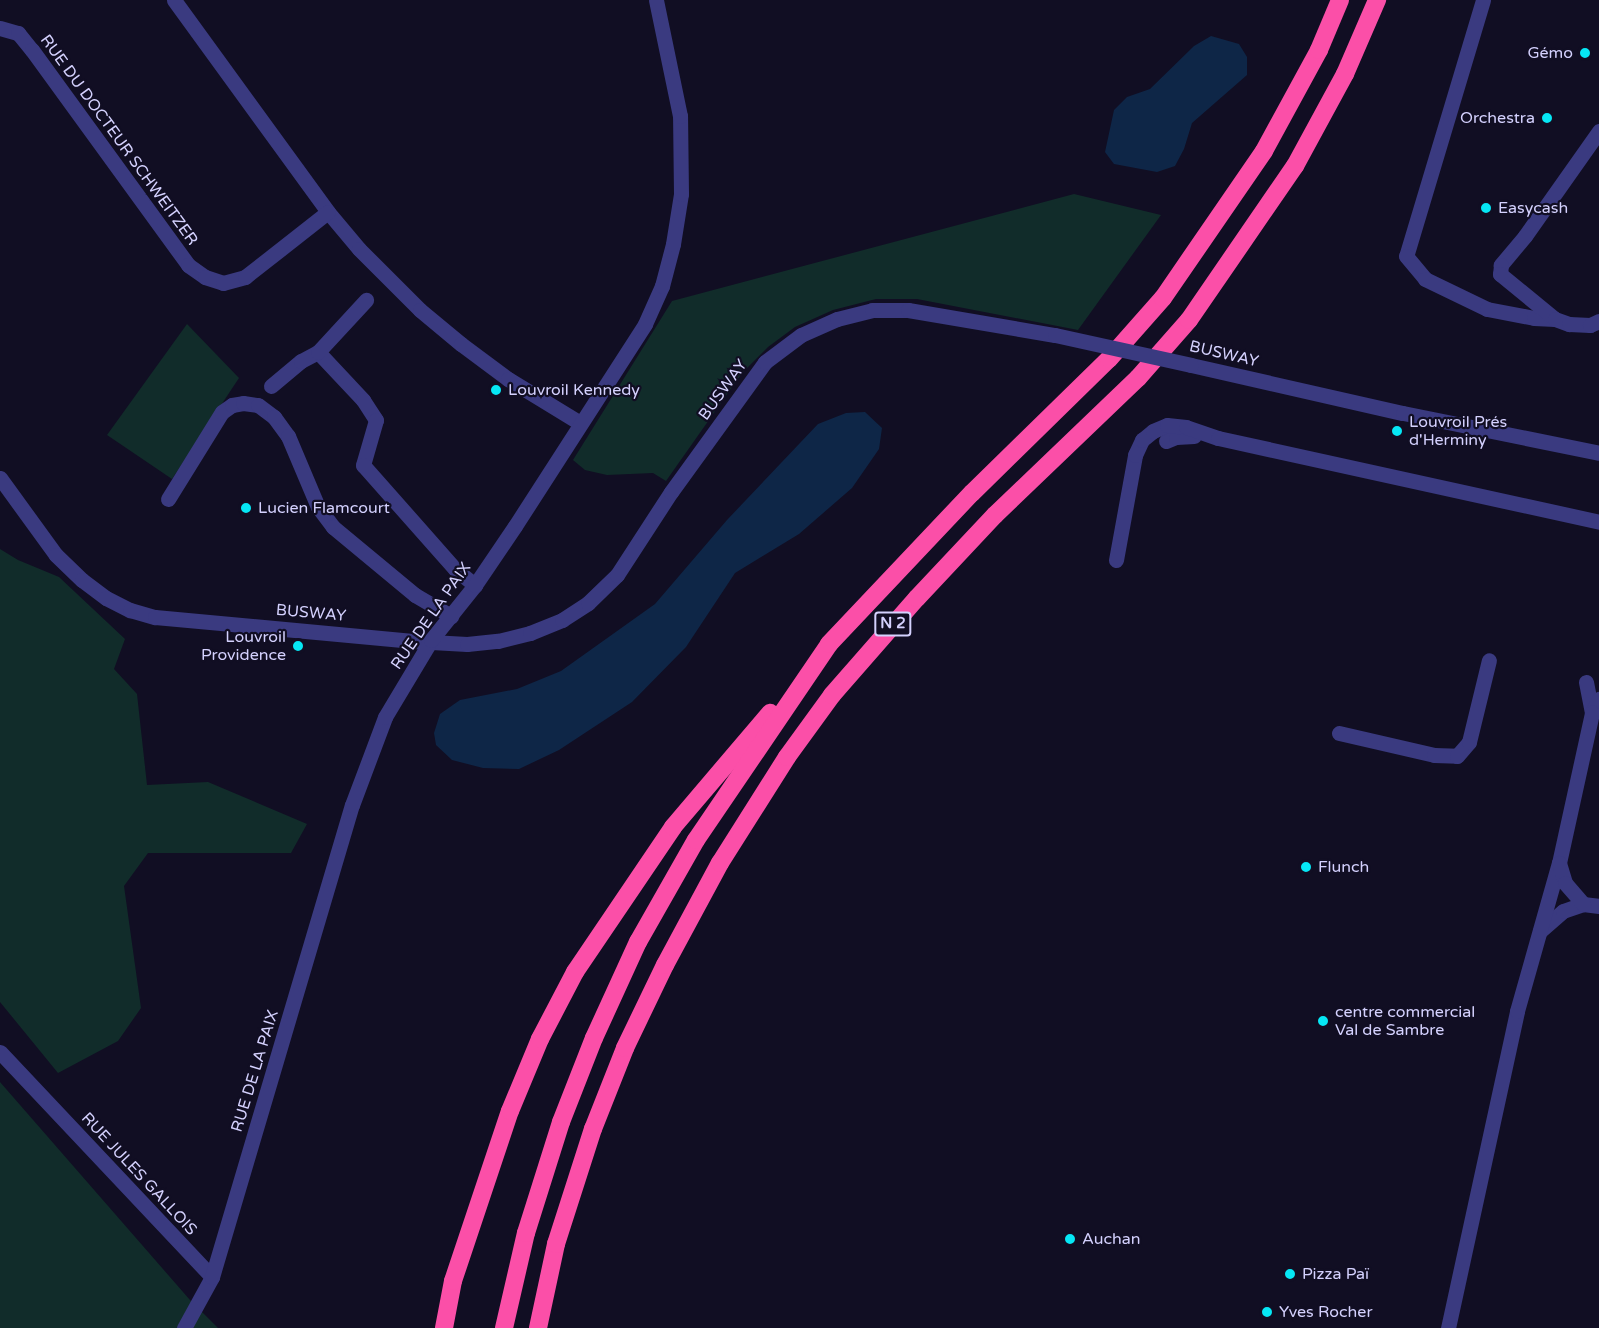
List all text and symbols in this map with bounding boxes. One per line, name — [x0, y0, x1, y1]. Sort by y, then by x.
street label: RUE DU DOCTEUR SCHWEITZER — [36, 31, 202, 249]
place label: Gémo — [1527, 43, 1573, 63]
marker: Gémo — [1578, 46, 1592, 60]
place label: Orchestra — [1460, 108, 1535, 128]
marker: Orchestra — [1540, 111, 1554, 125]
place label: Easycash — [1498, 198, 1568, 218]
marker: Easycash — [1479, 201, 1493, 215]
street label: BUSWAY — [1188, 337, 1260, 371]
street label: BUSWAY — [695, 356, 751, 424]
place label: Louvroil Kennedy — [508, 380, 640, 400]
marker: Louvroil Kennedy — [489, 383, 503, 397]
place label: Louvroil Prés d'Herminy — [1409, 412, 1507, 450]
marker: Louvroil Prés d'Herminy — [1390, 424, 1404, 438]
place label: Lucien Flamcourt — [258, 498, 390, 518]
marker: Lucien Flamcourt — [239, 501, 253, 515]
street label: RUE DE LA PAIX — [387, 559, 475, 673]
street label: BUSWAY — [275, 600, 347, 626]
road number: N 2 — [874, 612, 912, 636]
place label: Louvroil Providence — [201, 627, 286, 665]
marker: Louvroil Providence — [291, 639, 305, 653]
place label: Flunch — [1318, 857, 1369, 877]
marker: Flunch — [1299, 860, 1313, 874]
place label: centre commercial Val de Sambre — [1335, 1002, 1475, 1040]
street label: RUE DE LA PAIX — [227, 1008, 283, 1134]
marker: centre commercial Val de Sambre — [1316, 1014, 1330, 1028]
street label: RUE JULES GALLOIS — [77, 1109, 201, 1239]
place label: Auchan — [1082, 1229, 1140, 1249]
marker: Auchan — [1063, 1232, 1077, 1246]
place label: Pizza Paï — [1302, 1264, 1369, 1284]
marker: Pizza Paï — [1283, 1267, 1297, 1281]
place label: Yves Rocher — [1279, 1302, 1373, 1322]
marker: Yves Rocher — [1260, 1305, 1274, 1319]

